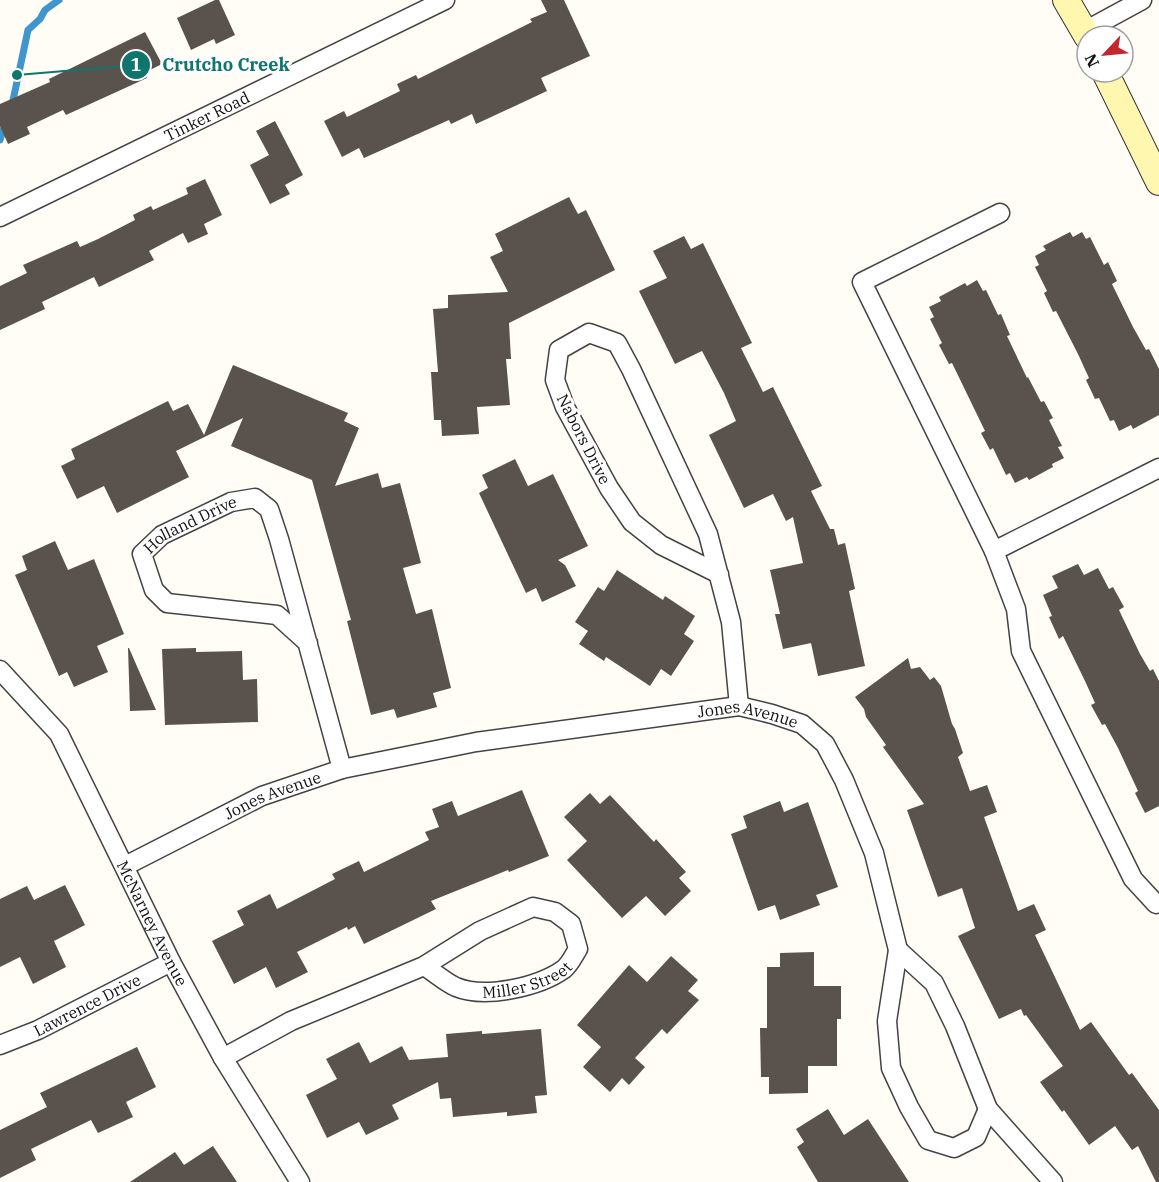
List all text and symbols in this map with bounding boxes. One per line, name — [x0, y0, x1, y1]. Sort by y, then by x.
north arrow — [1075, 24, 1135, 84]
callout: Crutcho Creek — [121, 47, 302, 83]
text: N — [1080, 51, 1103, 71]
text: 1 — [131, 53, 142, 76]
text: Crutcho Creek — [162, 53, 290, 76]
street label: Tinker Road — [161, 87, 253, 145]
street label: Nabors Drive — [553, 390, 615, 488]
street label: Holland Drive — [139, 491, 238, 558]
street label: Jones Avenue — [696, 696, 801, 732]
street label: Jones Avenue — [221, 767, 324, 824]
street label: McNarney Avenue — [113, 857, 192, 989]
street label: Miller Street — [482, 957, 577, 1002]
street label: Lawrence Drive — [30, 969, 144, 1040]

